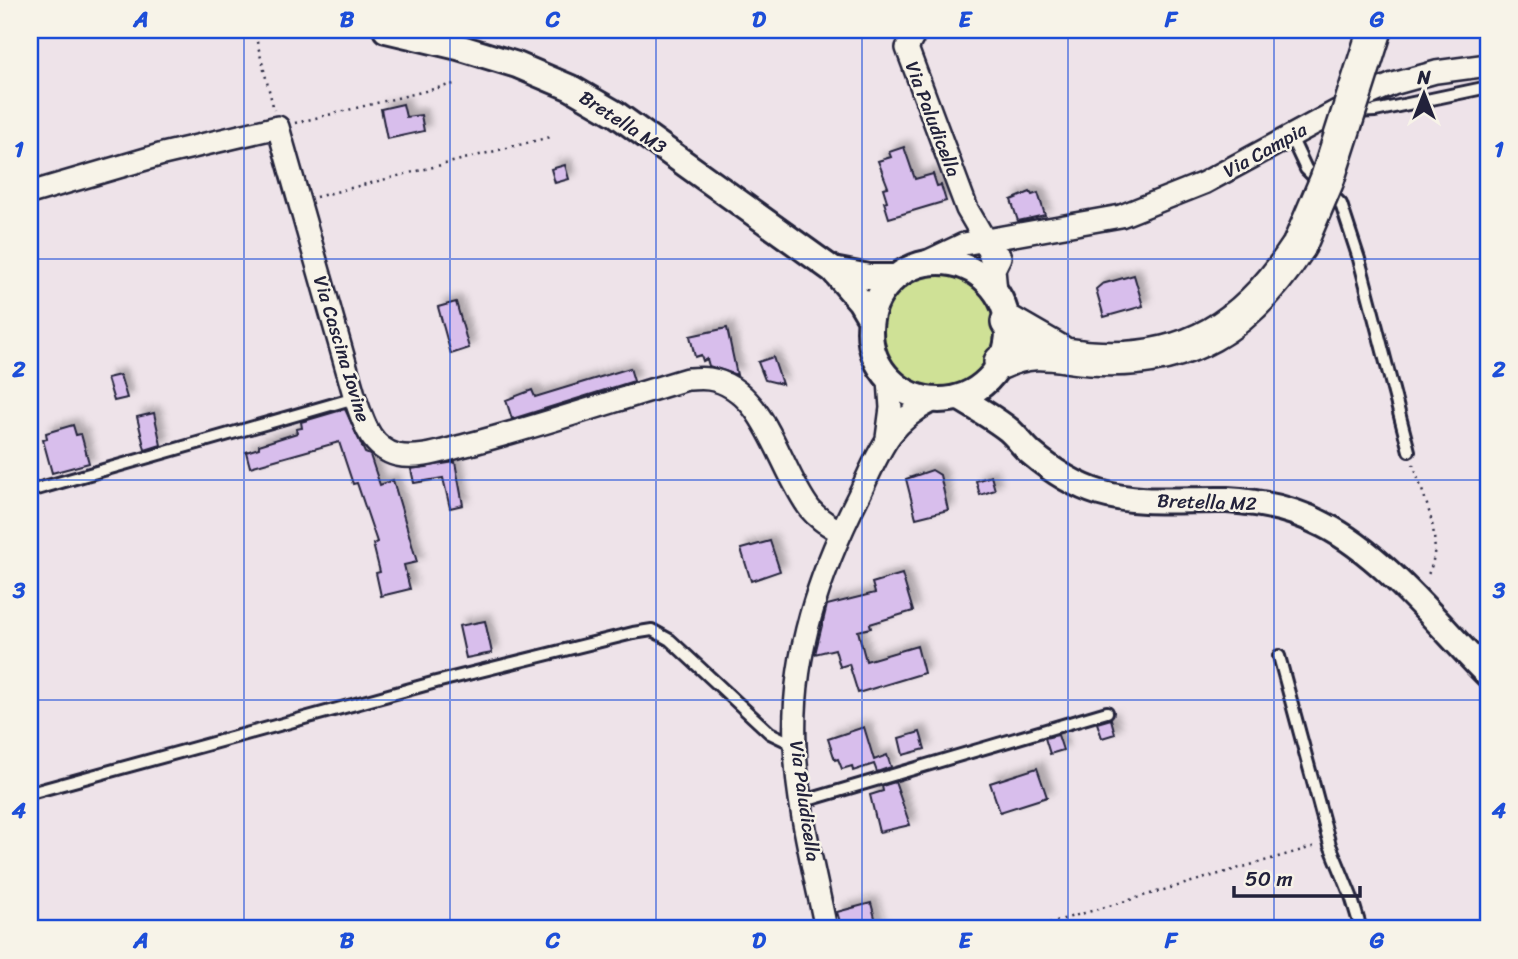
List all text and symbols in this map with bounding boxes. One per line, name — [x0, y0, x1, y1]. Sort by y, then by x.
text: A — [132, 0, 149, 40]
text: B — [340, 0, 355, 40]
text: C — [545, 0, 561, 40]
text: D — [752, 0, 767, 40]
text: E — [959, 0, 974, 40]
text: F — [1164, 0, 1179, 40]
text: G — [1369, 0, 1385, 40]
street label: Via Paludicella — [896, 56, 970, 182]
north arrow — [1388, 60, 1458, 130]
text: N — [1416, 61, 1431, 94]
street label: Bretella M3 — [573, 81, 674, 163]
street label: Via Campia — [1217, 113, 1314, 187]
text: 1 — [14, 129, 24, 170]
text: 1 — [1494, 129, 1504, 170]
street label: Via Cascina Iovine — [304, 272, 380, 427]
text: 2 — [11, 349, 26, 390]
text: 2 — [1491, 349, 1506, 390]
street label: Bretella M2 — [1157, 484, 1257, 520]
text: 3 — [12, 570, 26, 611]
text: 3 — [1492, 570, 1506, 611]
street label: Via Paludicella — [780, 739, 830, 864]
text: 4 — [11, 790, 27, 831]
text: 4 — [1491, 790, 1507, 831]
scale bar — [1234, 854, 1360, 898]
text: 50 m — [1245, 860, 1293, 898]
text: A — [132, 920, 149, 959]
text: B — [340, 920, 355, 959]
text: C — [545, 920, 561, 959]
text: D — [752, 920, 767, 959]
text: E — [959, 920, 974, 959]
text: F — [1164, 920, 1179, 959]
text: G — [1369, 920, 1385, 959]

